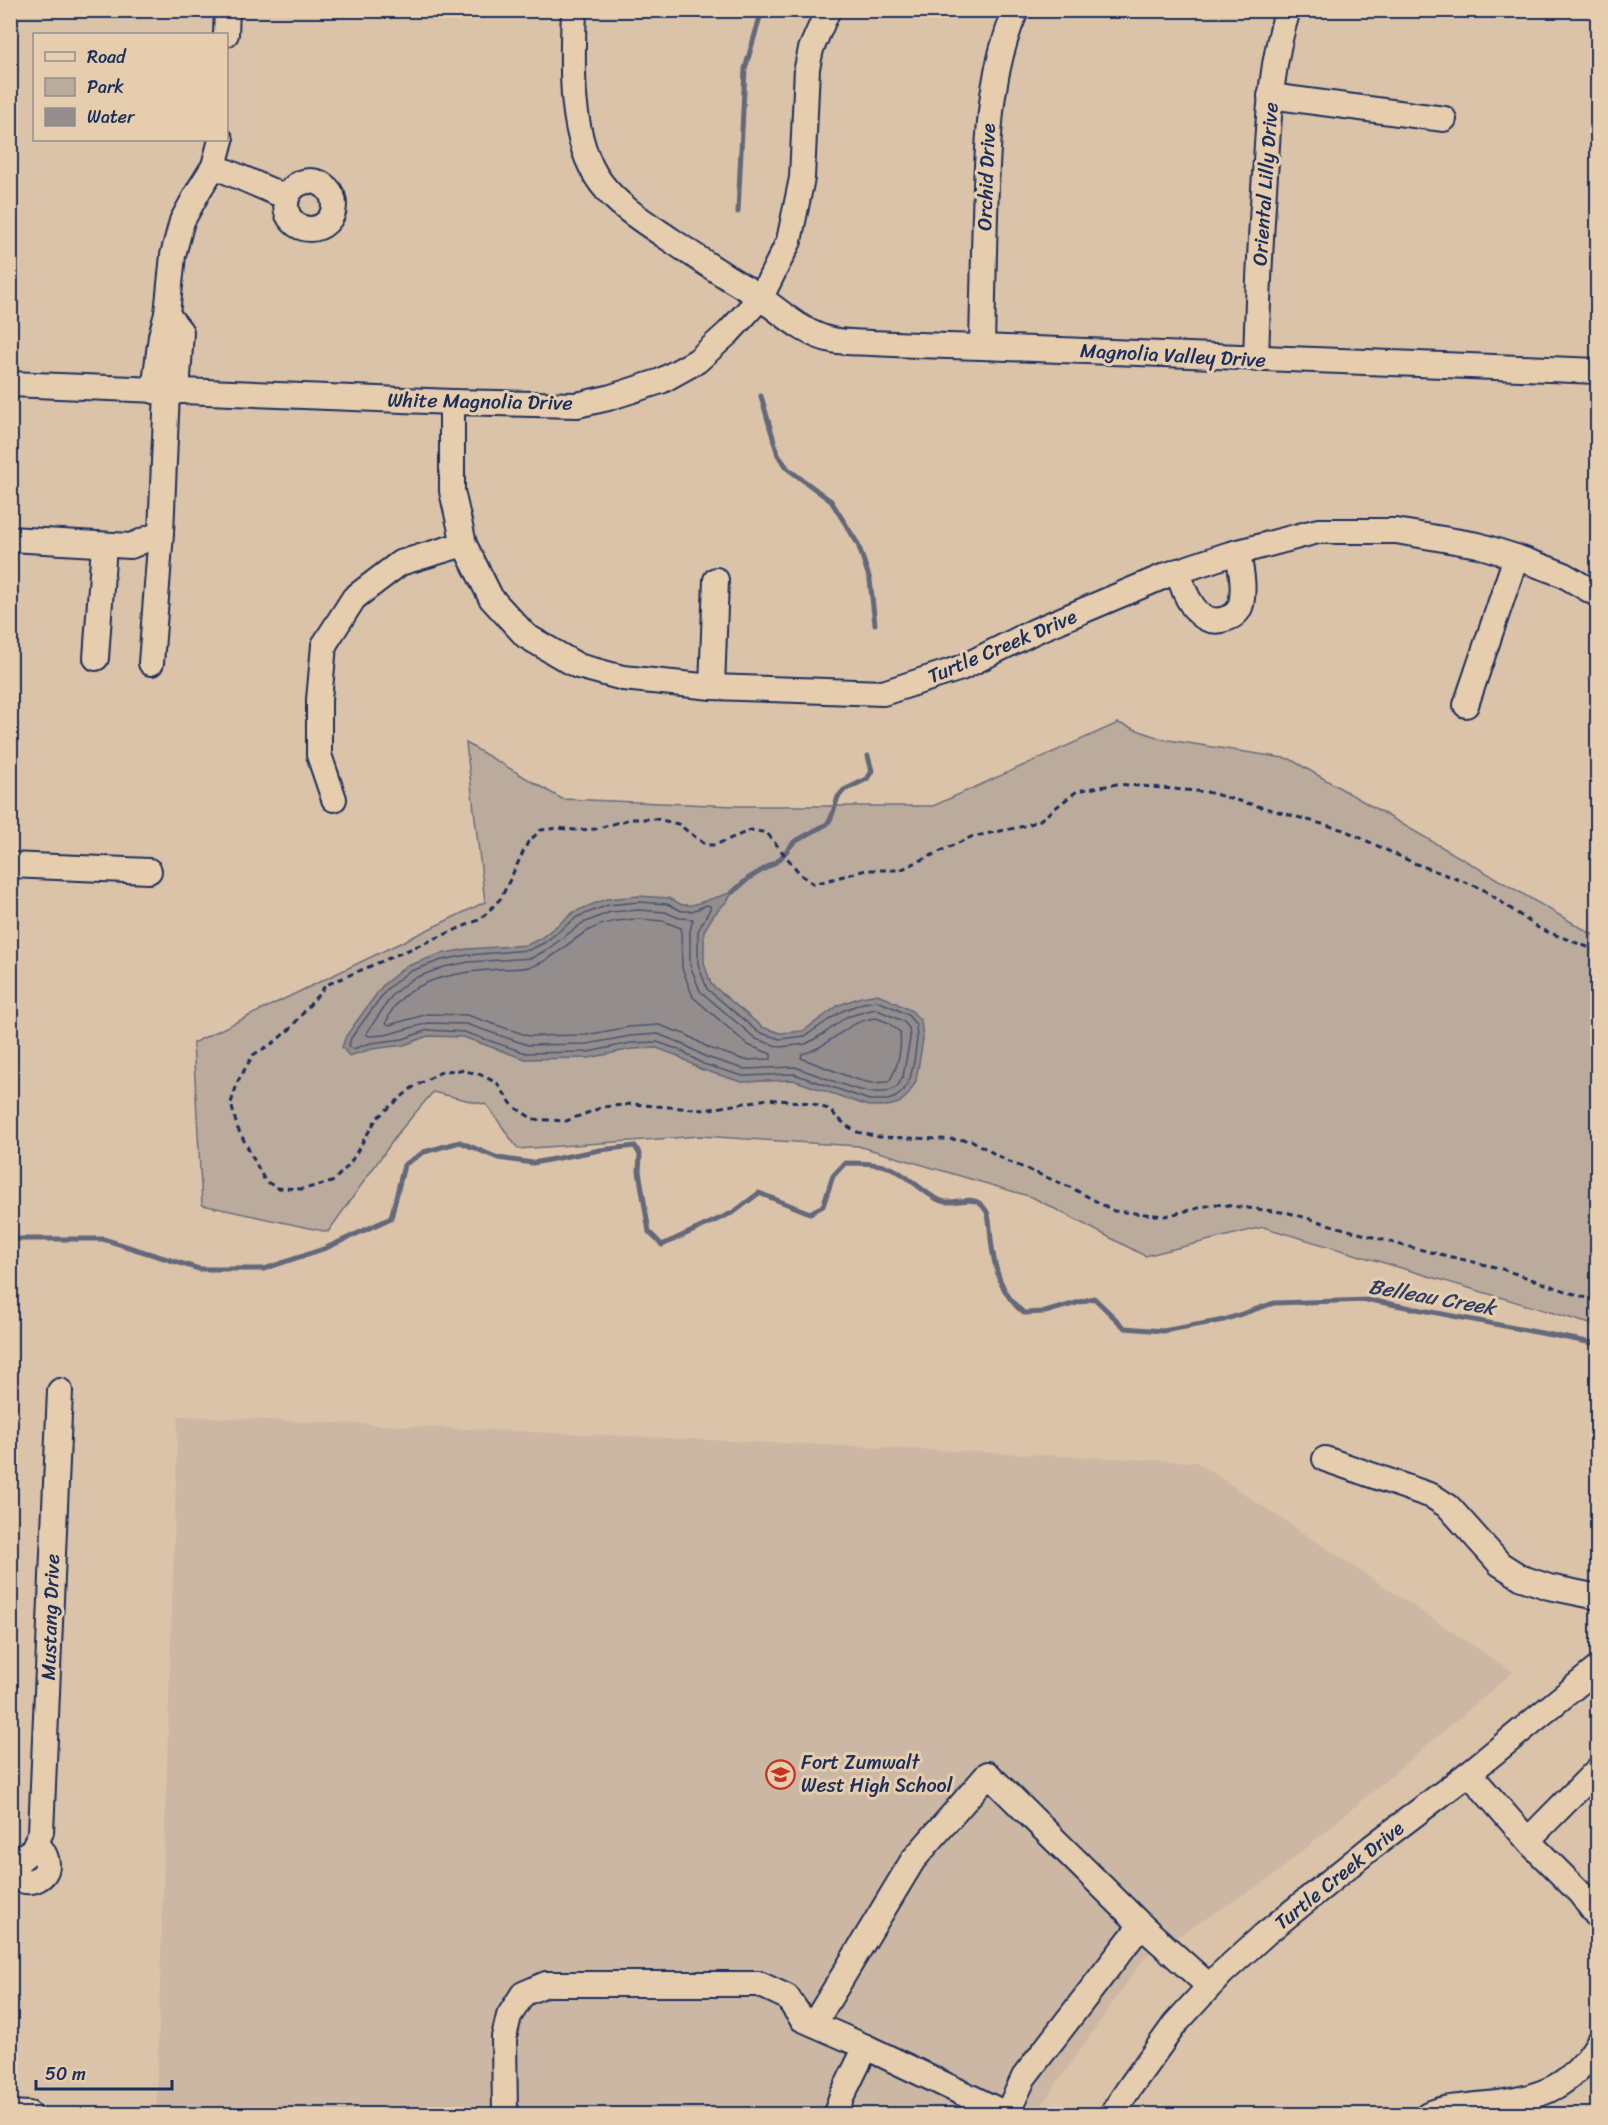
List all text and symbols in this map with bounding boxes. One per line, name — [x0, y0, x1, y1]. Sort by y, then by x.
legend — [33, 33, 228, 141]
text: Road — [87, 41, 127, 73]
text: Park — [87, 71, 124, 103]
text: Water — [87, 101, 136, 133]
street label: Oriental Lilly Drive — [1242, 101, 1289, 267]
street label: Orchid Drive — [967, 122, 1006, 231]
street label: Magnolia Valley Drive — [1079, 333, 1267, 378]
street label: White Magnolia Drive — [387, 382, 573, 421]
street label: Turtle Creek Drive — [922, 599, 1083, 694]
water label: Belleau Creek — [1366, 1267, 1501, 1327]
street label: Mustang Drive — [31, 1553, 70, 1681]
place label: Fort Zumwalt West High School — [801, 1745, 954, 1803]
school or university icon: Fort Zumwalt West High School — [764, 1758, 796, 1790]
street label: Turtle Creek Drive — [1266, 1811, 1412, 1939]
scale bar — [36, 2053, 172, 2091]
text: 50 m — [45, 2058, 86, 2090]

